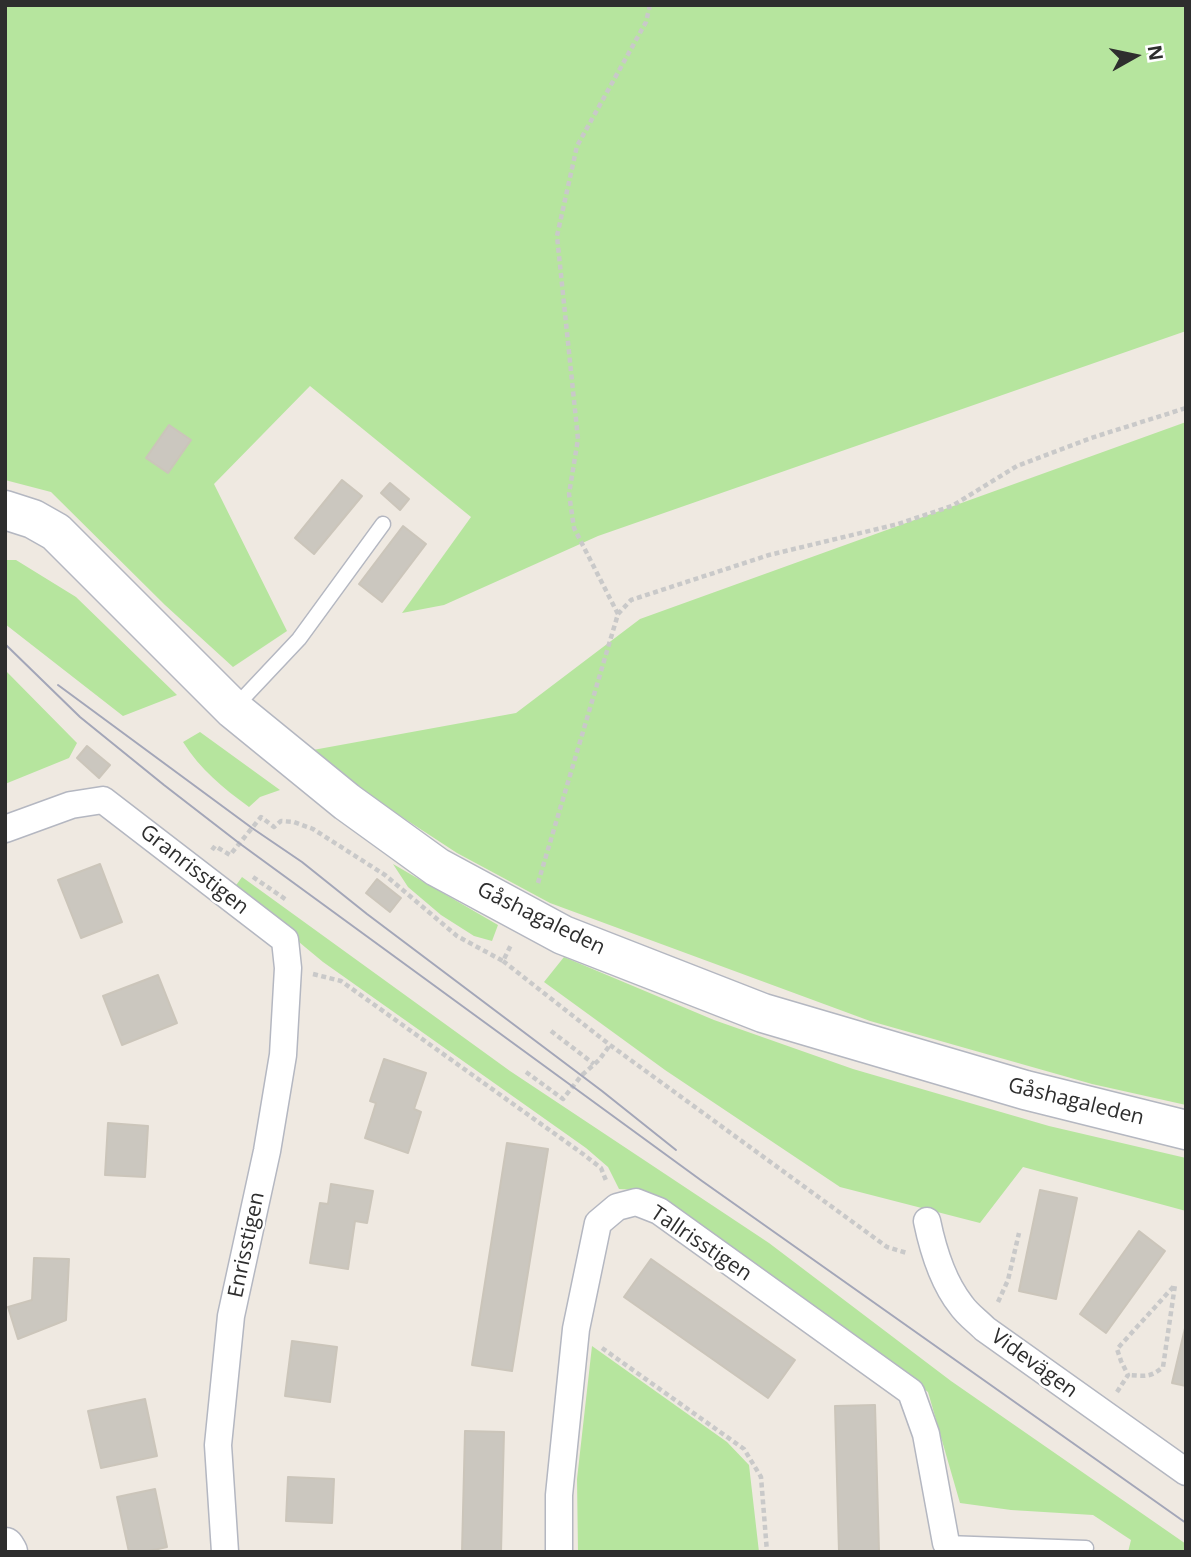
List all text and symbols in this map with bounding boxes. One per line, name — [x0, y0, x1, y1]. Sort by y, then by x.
north arrow — [1100, 21, 1170, 91]
text: N — [1142, 43, 1170, 62]
street label: Granrisstigen — [135, 820, 253, 920]
street label: Gåshagaleden — [473, 877, 609, 961]
street label: Gåshagaleden — [1005, 1073, 1147, 1131]
street label: Enrisstigen — [224, 1190, 270, 1300]
street label: Tallrisstigen — [646, 1201, 756, 1287]
street label: Videvägen — [986, 1324, 1082, 1404]

